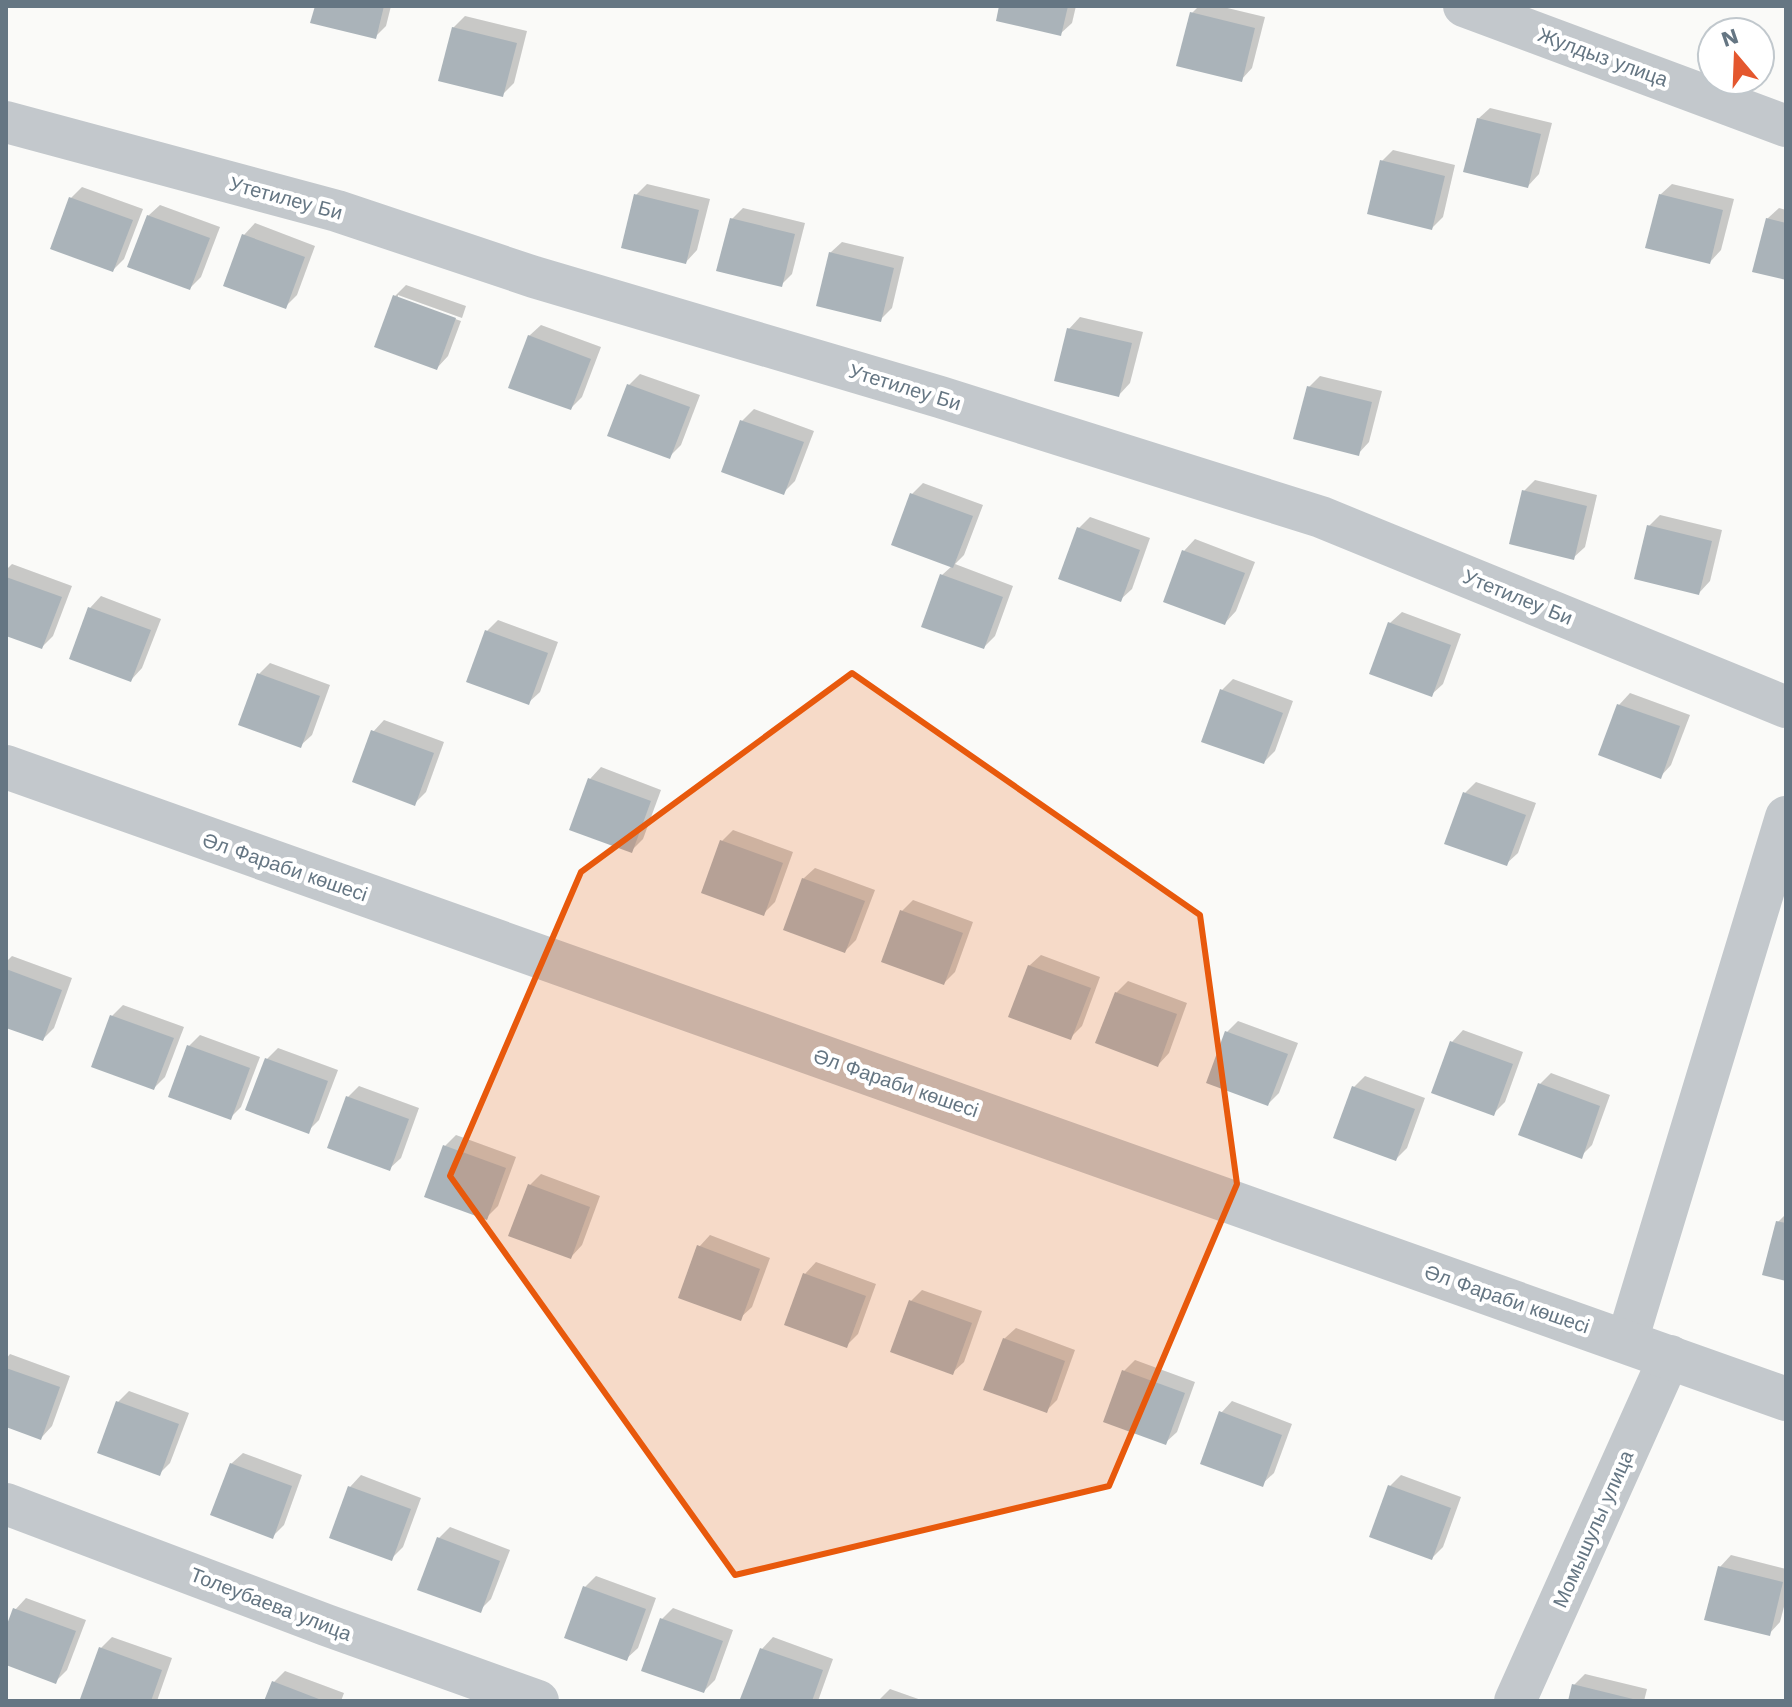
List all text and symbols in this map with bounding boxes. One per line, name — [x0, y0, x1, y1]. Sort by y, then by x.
north arrow — [1696, 16, 1776, 96]
street label: Жулдыз улица — [1535, 22, 1672, 92]
text: N — [1718, 23, 1741, 52]
street label: Утетилеу Би — [227, 171, 345, 225]
street label: Утетилеу Би — [846, 359, 964, 415]
street label: Утетилеу Би — [1460, 564, 1576, 630]
street label: Әл Фараби көшесі — [199, 827, 371, 907]
street label: Әл Фараби көшесі — [810, 1043, 982, 1123]
street label: Әл Фараби көшесі — [1421, 1259, 1593, 1339]
street label: Момышулы улица — [1548, 1446, 1639, 1611]
street label: Толеубаева улица — [187, 1562, 356, 1646]

